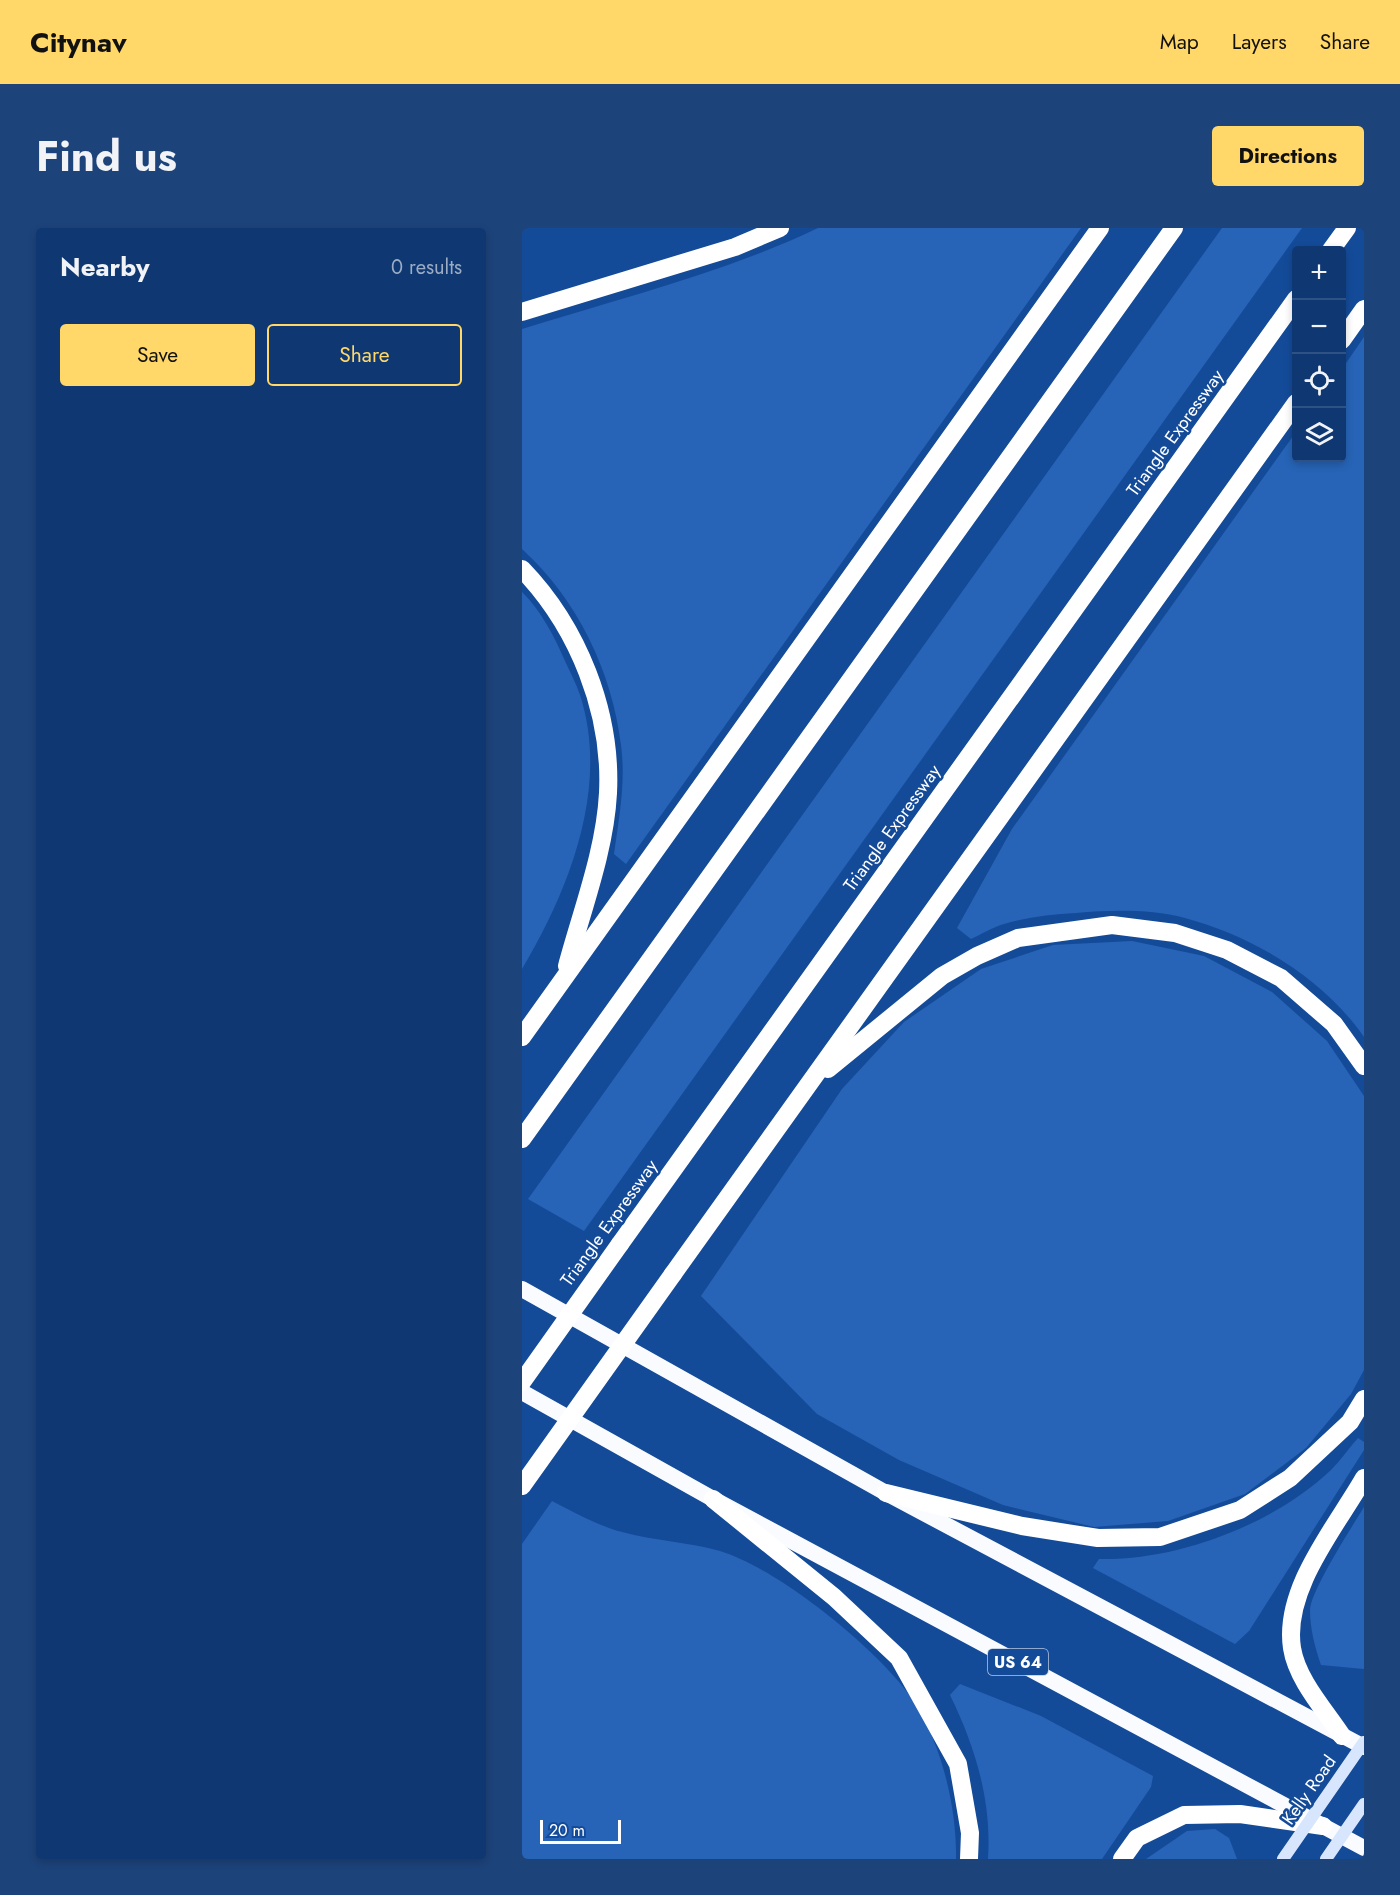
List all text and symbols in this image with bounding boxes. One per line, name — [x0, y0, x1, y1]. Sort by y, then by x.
text: Citynav — [30, 22, 127, 63]
text: Map — [1160, 27, 1199, 57]
text: Layers — [1232, 27, 1287, 57]
text: Share — [1320, 27, 1370, 57]
text: Find us — [36, 126, 177, 187]
button: Directions — [1212, 126, 1364, 186]
map controls — [1292, 246, 1346, 462]
button: + — [1292, 246, 1346, 300]
text: Nearby — [60, 248, 149, 286]
text: 0 results — [391, 253, 462, 282]
button: − — [1292, 300, 1346, 354]
button: Save — [60, 324, 255, 386]
button: Share — [267, 324, 462, 386]
button: locate — [1292, 354, 1346, 408]
street label: Triangle Expressway — [1120, 364, 1230, 502]
button: layers — [1292, 408, 1346, 462]
street label: Triangle Expressway — [837, 759, 947, 897]
street label: Triangle Expressway — [554, 1154, 664, 1292]
road number: US 64 — [988, 1649, 1048, 1675]
street label: Kelly Road — [1276, 1750, 1342, 1830]
scale bar — [540, 1817, 621, 1844]
text: 20 m — [549, 1819, 585, 1842]

